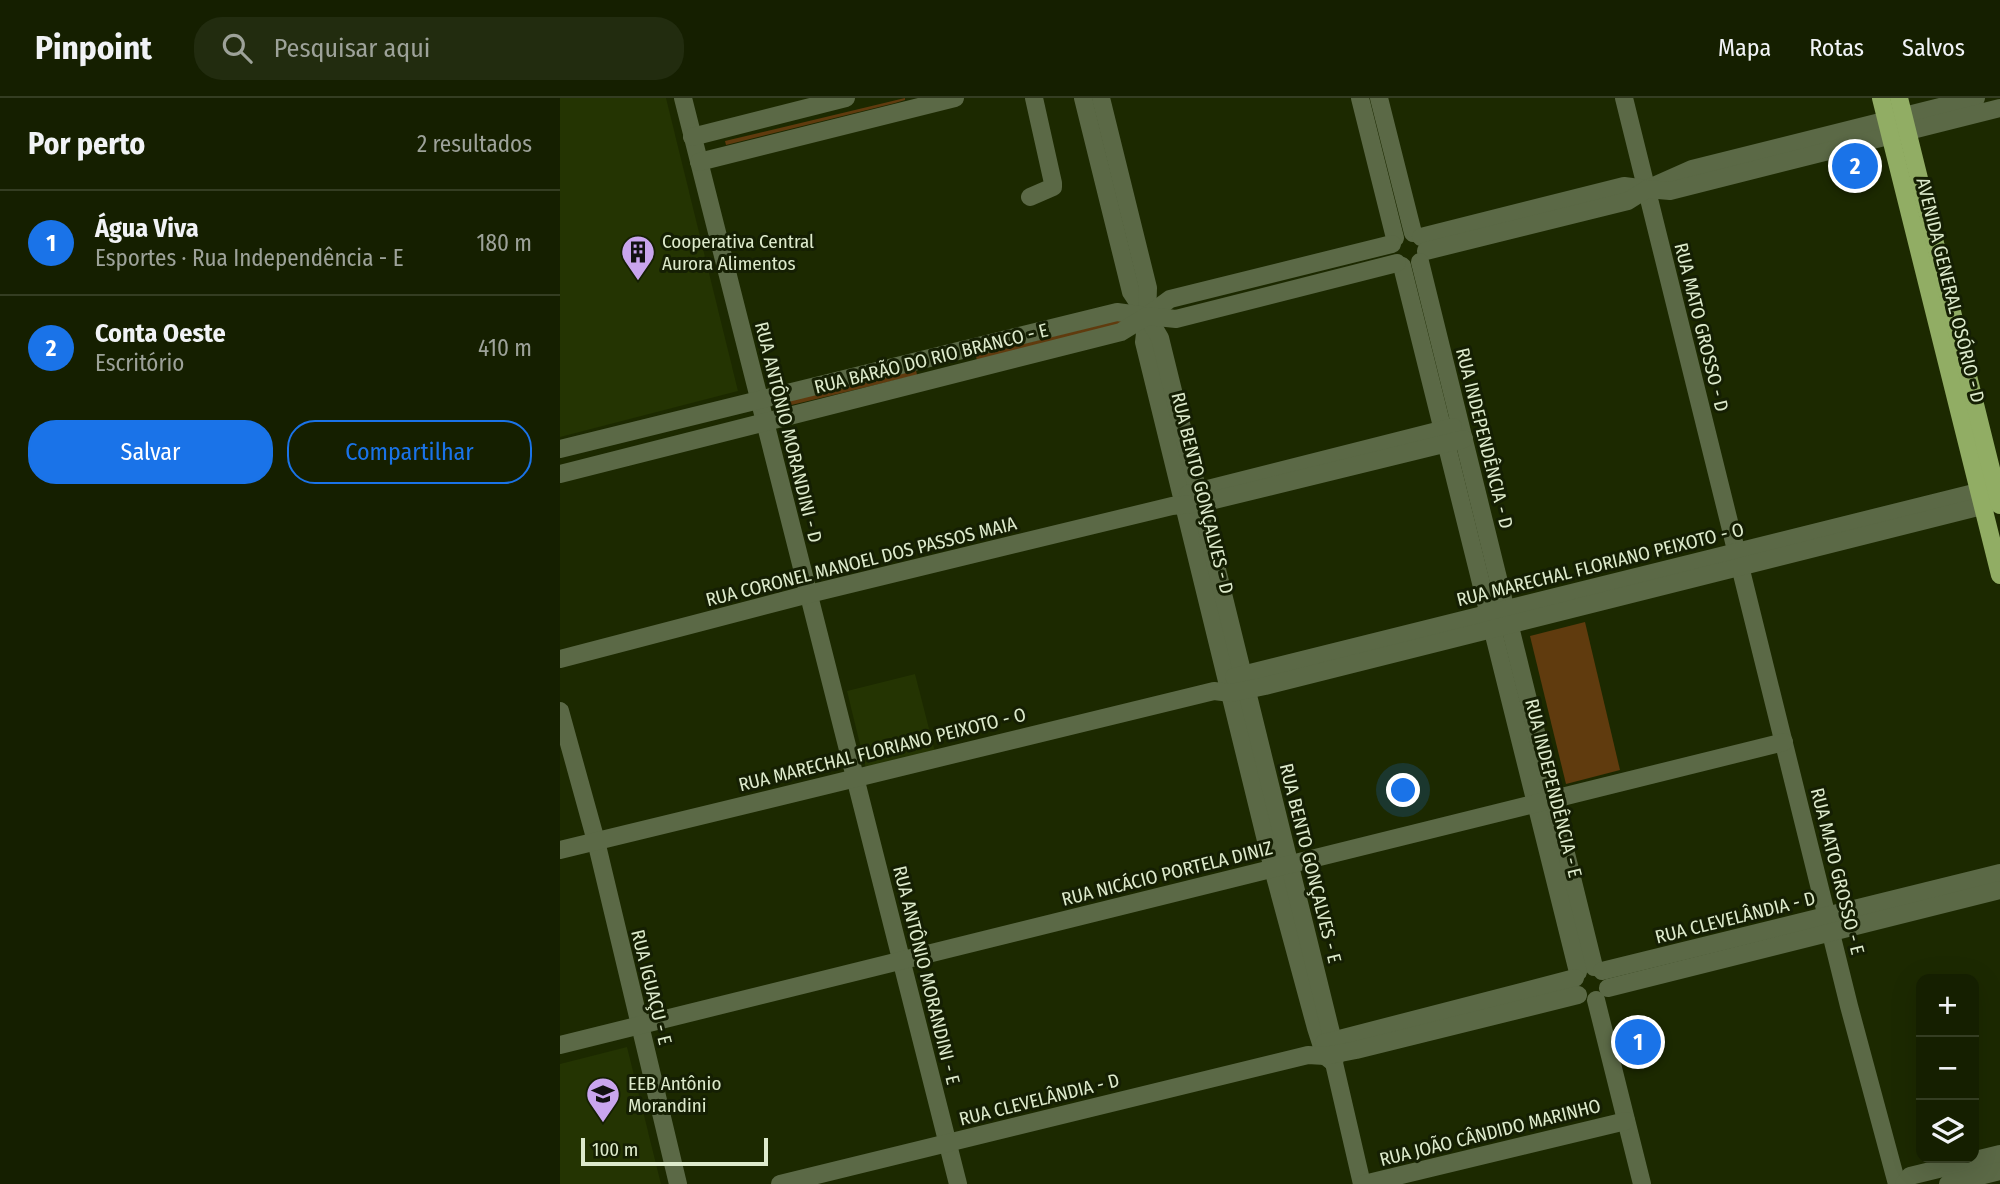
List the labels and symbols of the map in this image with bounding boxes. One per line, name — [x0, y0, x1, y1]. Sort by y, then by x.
pin: 2 — [1832, 140, 1878, 192]
street label: AVENIDA GENERAL OSÓRIO - D — [1911, 175, 1990, 405]
place label: Cooperativa Central Aurora Alimentos — [662, 230, 814, 275]
building icon: Cooperativa Central Aurora Alimentos — [619, 233, 657, 282]
street label: RUA MATO GROSSO - D — [1669, 240, 1734, 414]
street label: RUA BARÃO DO RIO BRANCO - E — [812, 318, 1050, 399]
street label: RUA ANTÔNIO MORANDINI - D — [750, 319, 827, 545]
street label: RUA INDEPENDÊNCIA - D — [1451, 345, 1518, 531]
street label: RUA BENTO GONÇALVES - D — [1166, 390, 1239, 596]
street label: RUA CORONEL MANOEL DOS PASSOS MAIA — [703, 512, 1019, 611]
street label: RUA MARECHAL FLORIANO PEIXOTO - O — [1454, 518, 1746, 611]
street label: RUA INDEPENDÊNCIA - E — [1520, 696, 1587, 880]
street label: RUA MARECHAL FLORIANO PEIXOTO - O — [736, 703, 1028, 796]
street label: RUA BENTO GONÇALVES - E — [1275, 761, 1346, 965]
your location — [1386, 773, 1420, 807]
street label: RUA MATO GROSSO - E — [1806, 785, 1869, 957]
street label: RUA NICÁCIO PORTELA DINIZ — [1059, 836, 1275, 911]
street label: RUA ANTÔNIO MORANDINI - E — [888, 863, 965, 1087]
street label: RUA CLEVELÂNDIA - D — [1653, 886, 1818, 949]
street label: RUA IGUAÇU - E — [626, 927, 677, 1047]
pin: 1 — [1615, 1016, 1661, 1068]
street label: RUA CLEVELÂNDIA - D — [957, 1068, 1122, 1131]
place label: EEB Antônio Morandini — [628, 1072, 721, 1117]
school or university icon: EEB Antônio Morandini — [584, 1075, 622, 1124]
street label: RUA JOÃO CÂNDIDO MARINHO — [1377, 1094, 1603, 1171]
scale bar — [581, 1135, 768, 1167]

